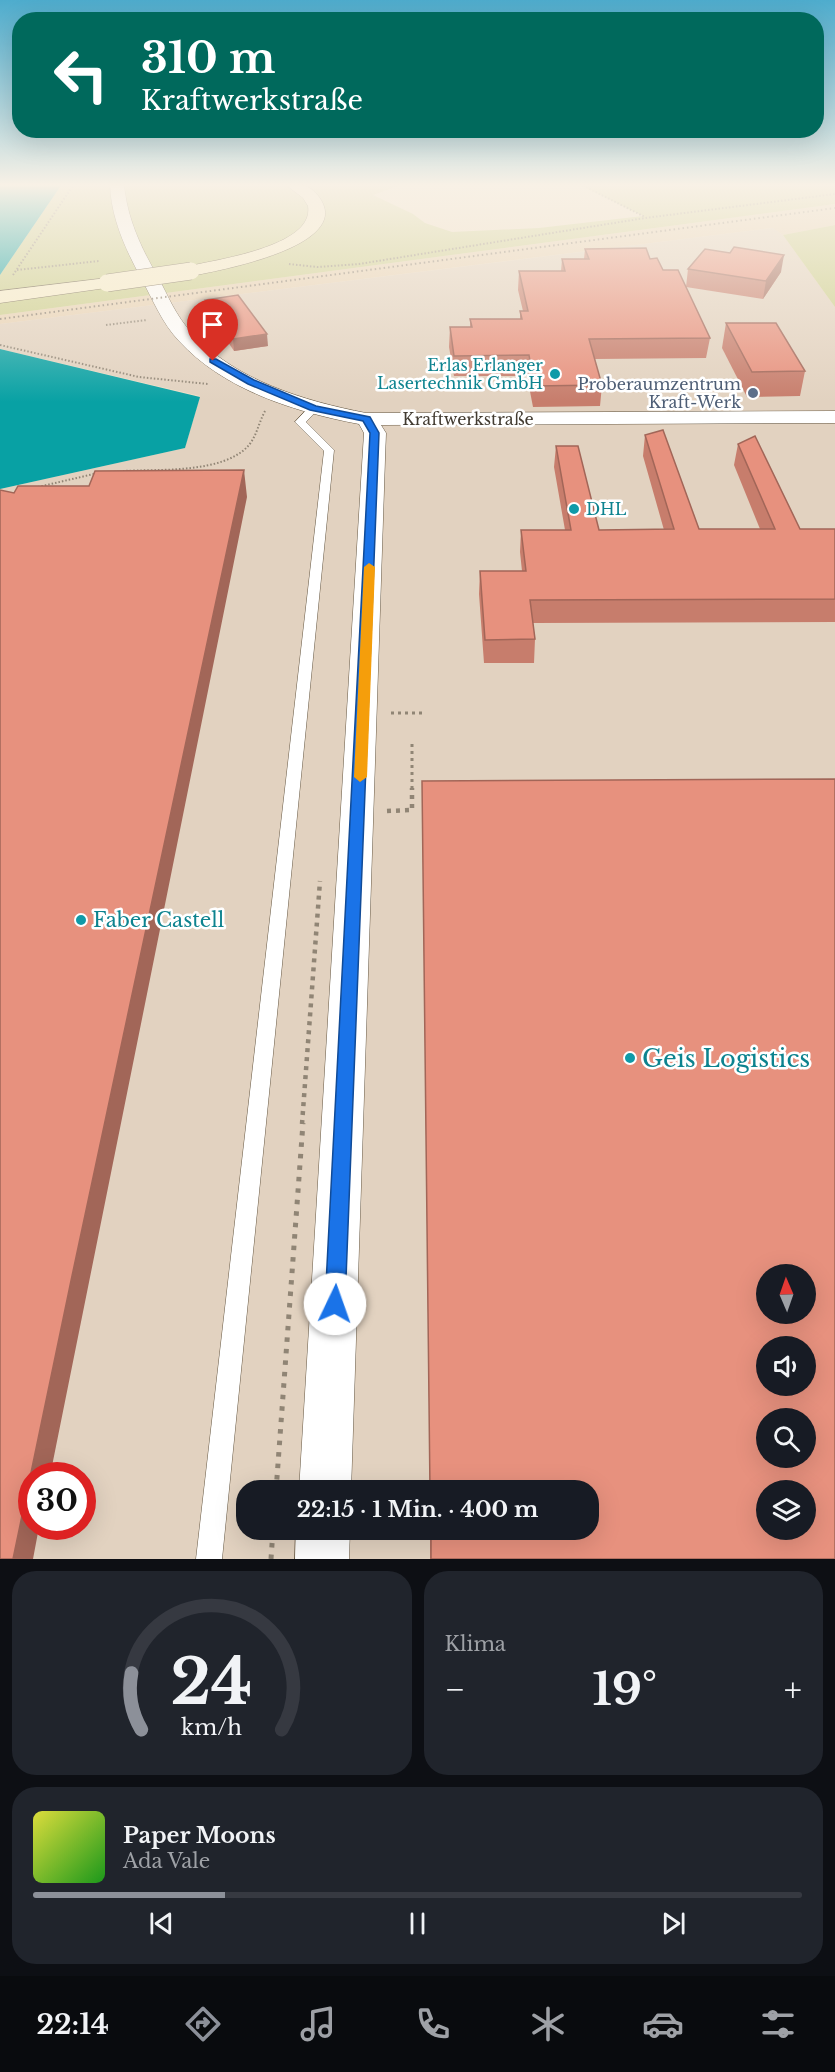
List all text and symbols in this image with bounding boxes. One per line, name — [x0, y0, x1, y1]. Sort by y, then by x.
text: 310 m — [141, 32, 275, 84]
icon: left — [42, 36, 120, 114]
text: Kraftwerkstraße — [141, 84, 363, 117]
pin — [187, 299, 238, 361]
icon: arrive — [196, 308, 229, 341]
place label: Erlas Erlanger Lasertechnik GmbH — [377, 355, 543, 393]
marker: Erlas Erlanger Lasertechnik GmbH — [548, 367, 562, 381]
place label: Proberaumzentrum Kraft-Werk — [577, 374, 741, 412]
marker: Proberaumzentrum Kraft-Werk — [746, 386, 760, 400]
street label: Kraftwerkstraße — [402, 409, 534, 429]
place label: DHL — [586, 499, 627, 519]
marker: DHL — [567, 502, 581, 516]
place label: Faber Castell — [93, 908, 224, 932]
marker: Faber Castell — [74, 913, 88, 927]
place label: Geis Logistics — [642, 1044, 810, 1073]
marker: Geis Logistics — [623, 1051, 637, 1065]
north arrow — [756, 1264, 816, 1324]
map controls — [756, 1264, 816, 1540]
position arrow — [303, 1272, 367, 1336]
button: sound — [756, 1336, 816, 1396]
button: search — [756, 1408, 816, 1468]
speed limit sign: 30 — [18, 1462, 96, 1540]
button: layers — [756, 1480, 816, 1540]
text: 22:15 · 1 Min. · 400 m — [297, 1496, 538, 1523]
text: Klima — [445, 1632, 506, 1656]
text: 24 — [171, 1643, 253, 1721]
text: 19° — [592, 1661, 657, 1717]
text: − — [445, 1669, 465, 1710]
text: + — [784, 1669, 802, 1710]
text: km/h — [181, 1714, 242, 1741]
text: Paper Moons — [123, 1822, 276, 1849]
text: Ada Vale — [123, 1849, 210, 1873]
icon: previous — [145, 1907, 178, 1940]
icon: pause — [401, 1907, 434, 1940]
icon: next — [657, 1907, 690, 1940]
icon: directions — [182, 2003, 224, 2045]
icon: music — [297, 2003, 339, 2045]
icon: phone — [412, 2003, 454, 2045]
icon: climate — [527, 2003, 569, 2045]
icon: car — [642, 2003, 684, 2045]
icon: filters — [757, 2003, 799, 2045]
text: 22:14 — [36, 2008, 109, 2041]

